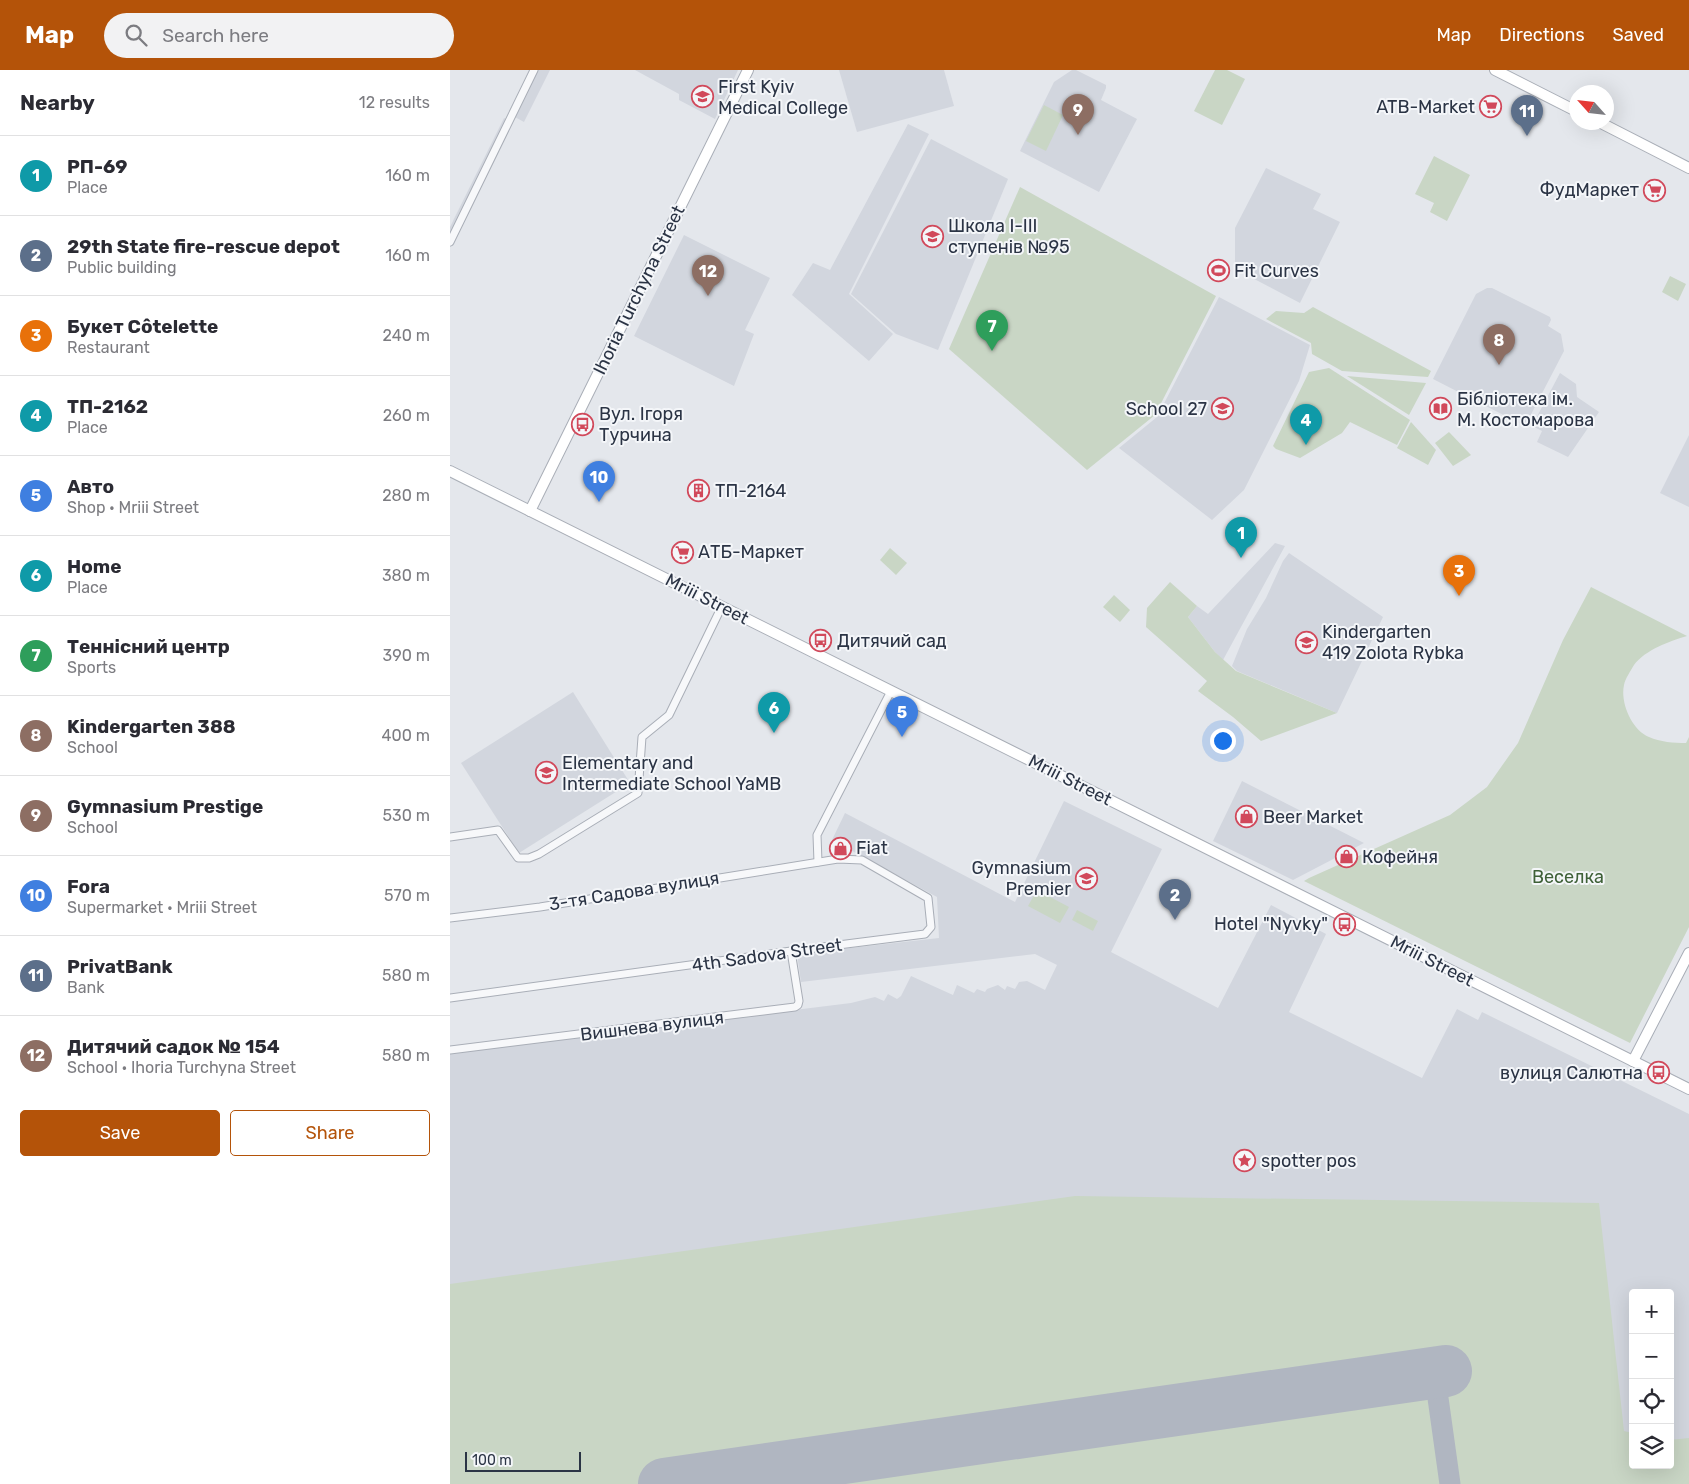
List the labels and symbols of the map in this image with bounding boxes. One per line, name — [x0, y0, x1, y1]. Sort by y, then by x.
place label: First Kyiv Medical College — [718, 76, 848, 119]
school or university icon: First Kyiv Medical College — [690, 85, 714, 109]
north arrow — [1569, 85, 1614, 130]
pin: 9 — [1062, 94, 1094, 135]
supermarket icon: ATB-Market — [1479, 95, 1503, 119]
pin: 11 — [1511, 95, 1543, 136]
place label: ATB-Market — [1376, 96, 1475, 118]
supermarket icon: ФудМаркет — [1643, 178, 1667, 202]
place label: ФудМаркет — [1539, 179, 1639, 201]
street label: Ihoria Turchyna Street — [588, 202, 690, 378]
place label: Школа І-ІІІ ступенів №95 — [948, 215, 1070, 258]
school or university icon: Школа І-ІІІ ступенів №95 — [920, 224, 944, 248]
pin: 12 — [692, 255, 724, 296]
sports icon: Fit Curves — [1206, 259, 1230, 283]
place label: Fit Curves — [1234, 260, 1319, 282]
pin: 7 — [976, 310, 1008, 351]
pin: 8 — [1483, 324, 1515, 365]
place label: Бібліотека ім. М. Костомарова — [1457, 388, 1594, 431]
school or university icon: School 27 — [1211, 397, 1235, 421]
library icon: Бібліотека ім. М. Костомарова — [1429, 397, 1453, 421]
place label: School 27 — [1126, 398, 1207, 420]
place label: Вул. Ігоря Турчина — [599, 403, 683, 446]
pin: 4 — [1290, 404, 1322, 445]
bus stop icon: Вул. Ігоря Турчина — [571, 412, 595, 436]
pin: 10 — [583, 461, 615, 502]
building icon: ТП-2164 — [687, 479, 711, 503]
place label: ТП-2164 — [715, 480, 786, 502]
pin: 1 — [1225, 517, 1257, 558]
supermarket icon: АТБ-Маркет — [670, 540, 694, 564]
place label: АТБ-Маркет — [698, 541, 804, 563]
pin: 3 — [1443, 555, 1475, 596]
street label: Mriii Street — [662, 569, 752, 629]
place label: Kindergarten 419 Zolota Rybka — [1322, 621, 1464, 664]
bus stop icon: Дитячий сад — [809, 629, 833, 653]
place label: Дитячий сад — [837, 630, 947, 652]
school or university icon: Kindergarten 419 Zolota Rybka — [1294, 630, 1318, 654]
pin: 6 — [758, 692, 790, 733]
pin: 5 — [886, 696, 918, 737]
your location — [1210, 728, 1236, 754]
street label: Mriii Street — [1025, 750, 1115, 810]
place label: Elementary and Intermediate School YaMB — [562, 752, 781, 795]
school or university icon: Elementary and Intermediate School YaMB — [534, 761, 558, 785]
shop icon: Beer Market — [1235, 805, 1259, 829]
place label: Beer Market — [1263, 806, 1363, 828]
shop icon: Fiat — [828, 836, 852, 860]
place label: Fiat — [856, 837, 888, 859]
shop icon: Кофейня — [1334, 845, 1358, 869]
place label: Кофейня — [1362, 846, 1438, 868]
place label: Gymnasium Premier — [972, 857, 1071, 900]
school or university icon: Gymnasium Premier — [1075, 866, 1099, 890]
park label: Веселка — [1532, 866, 1604, 888]
street label: 3-тя Садова вулиця — [547, 867, 721, 915]
pin: 2 — [1159, 879, 1191, 920]
bus stop icon: Hotel "Nyvky" — [1332, 912, 1356, 936]
place label: Hotel "Nyvky" — [1214, 913, 1328, 935]
street label: Mriii Street — [1387, 931, 1477, 991]
street label: 4th Sadova Street — [690, 934, 844, 976]
street label: Вишнева вулиця — [579, 1006, 725, 1046]
bus stop icon: вулиця Салютна — [1647, 1061, 1671, 1085]
place label: вулиця Салютна — [1500, 1062, 1643, 1084]
place icon: spotter pos — [1233, 1149, 1257, 1173]
place label: spotter pos — [1261, 1150, 1356, 1172]
scale bar — [465, 1449, 581, 1472]

